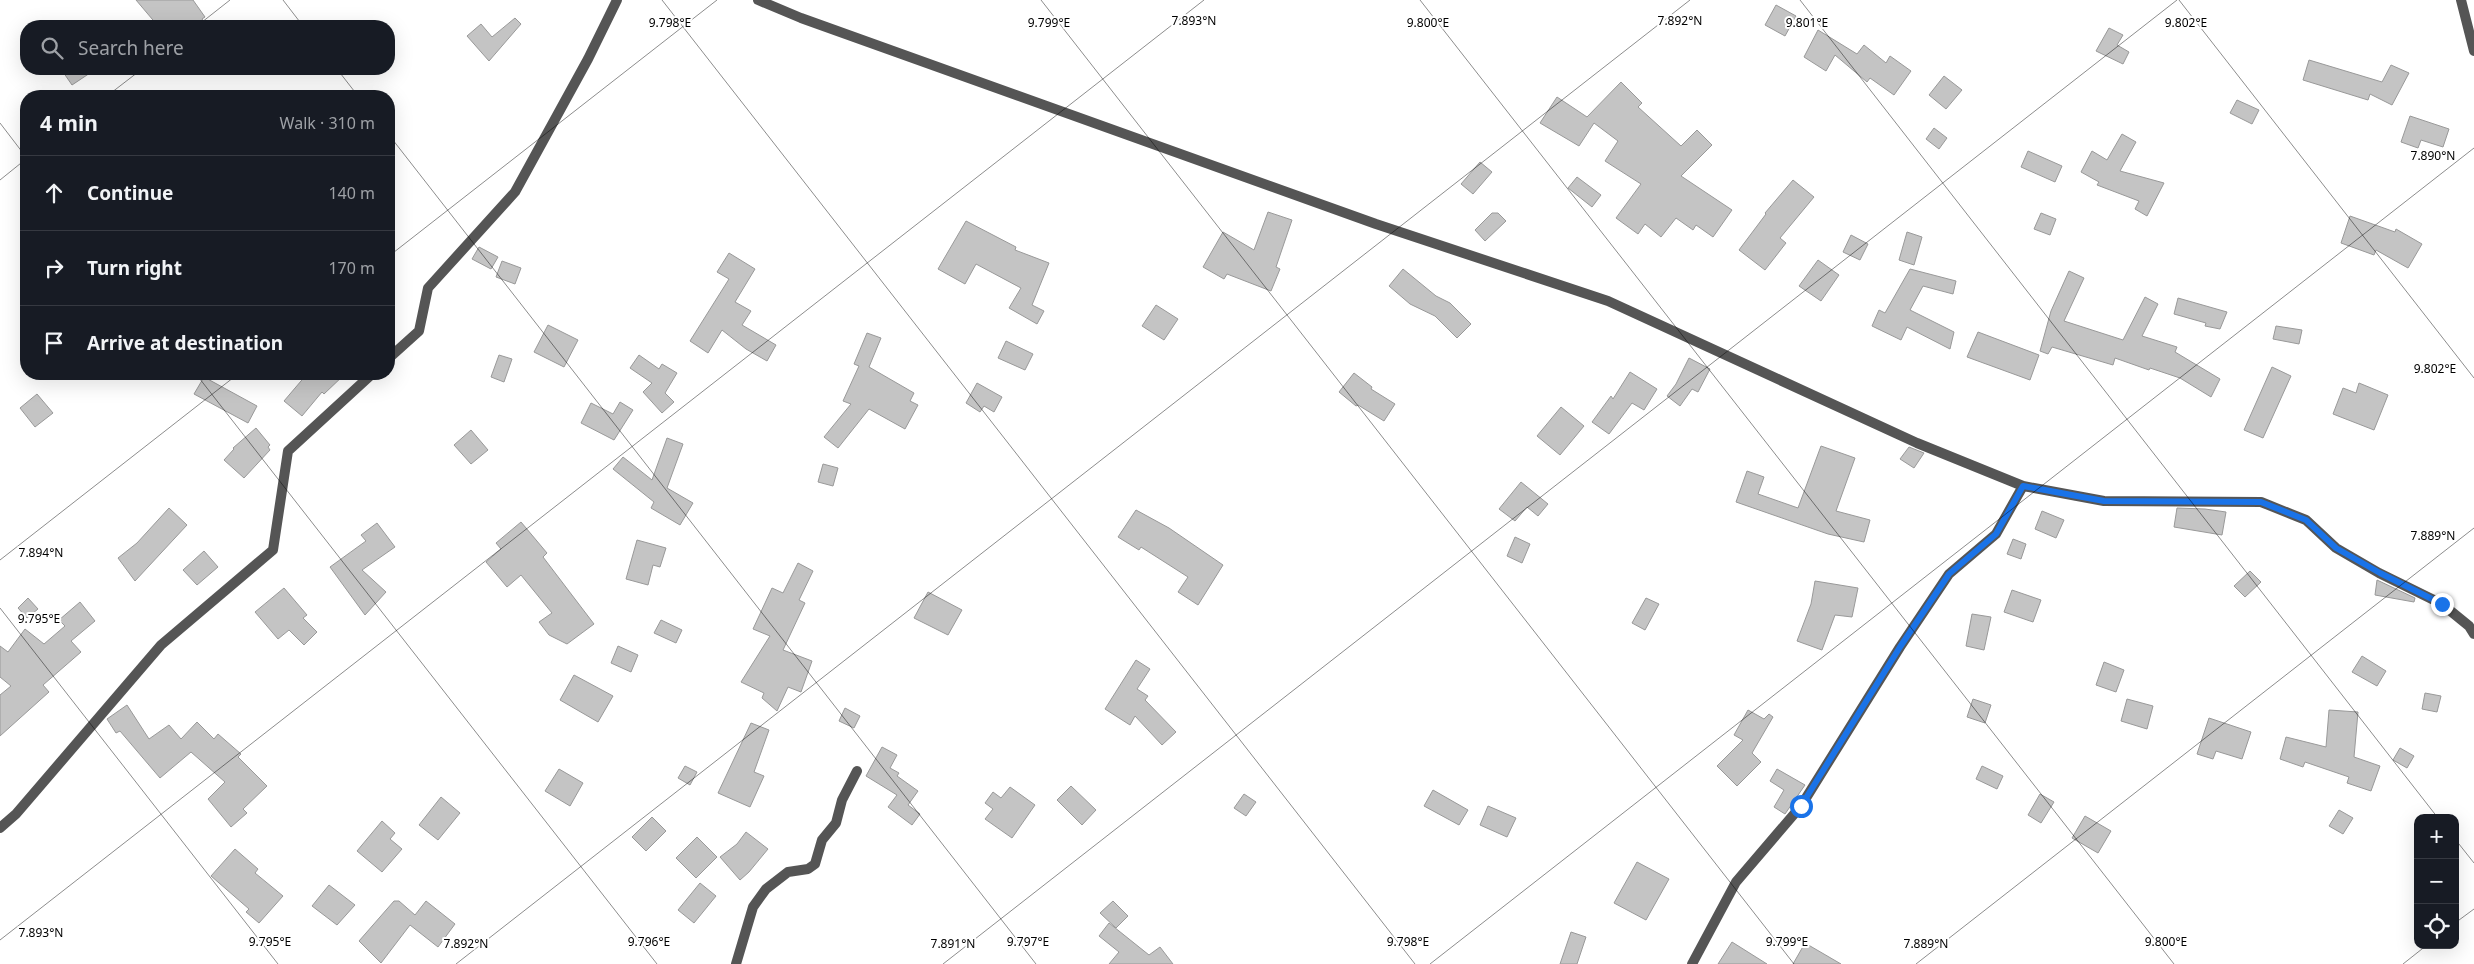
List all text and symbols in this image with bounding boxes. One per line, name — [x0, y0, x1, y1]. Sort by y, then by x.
text: 7.893°N — [1172, 12, 1216, 29]
text: 7.892°N — [1658, 12, 1702, 29]
text: 9.798°E — [649, 14, 691, 31]
text: 9.799°E — [1028, 14, 1070, 31]
text: 9.800°E — [1407, 14, 1449, 31]
text: 9.801°E — [1786, 14, 1828, 31]
text: 9.802°E — [2165, 14, 2207, 31]
search box — [20, 20, 395, 75]
icon: search — [38, 34, 66, 62]
text: Search here — [78, 35, 184, 61]
text: 4 min — [40, 109, 98, 137]
text: Walk · 310 m — [280, 112, 375, 134]
text: 7.890°N — [2411, 147, 2455, 164]
icon: ahead — [40, 179, 68, 207]
text: Continue — [87, 180, 173, 206]
text: 140 m — [328, 182, 375, 204]
icon: right — [40, 254, 68, 282]
text: Turn right — [87, 255, 182, 281]
text: 170 m — [328, 257, 375, 279]
icon: arrive — [40, 329, 68, 357]
text: Arrive at destination — [87, 330, 283, 356]
text: 9.802°E — [2414, 360, 2456, 377]
text: 7.889°N — [2411, 527, 2455, 544]
text: 7.894°N — [19, 544, 63, 561]
route end — [2431, 593, 2454, 616]
text: 9.795°E — [18, 610, 60, 627]
route start — [1790, 795, 1813, 818]
map controls — [2414, 814, 2459, 949]
button: + — [2414, 814, 2459, 859]
button: − — [2414, 859, 2459, 904]
button: locate — [2414, 904, 2459, 949]
text: 7.893°N — [19, 924, 63, 941]
text: 9.795°E — [249, 933, 291, 950]
text: 9.796°E — [628, 933, 670, 950]
text: 9.797°E — [1007, 933, 1049, 950]
text: 9.798°E — [1387, 933, 1429, 950]
text: 9.799°E — [1766, 933, 1808, 950]
text: 9.800°E — [2145, 933, 2187, 950]
text: 7.892°N — [444, 935, 488, 952]
text: 7.891°N — [931, 935, 975, 952]
text: 7.889°N — [1904, 935, 1948, 952]

